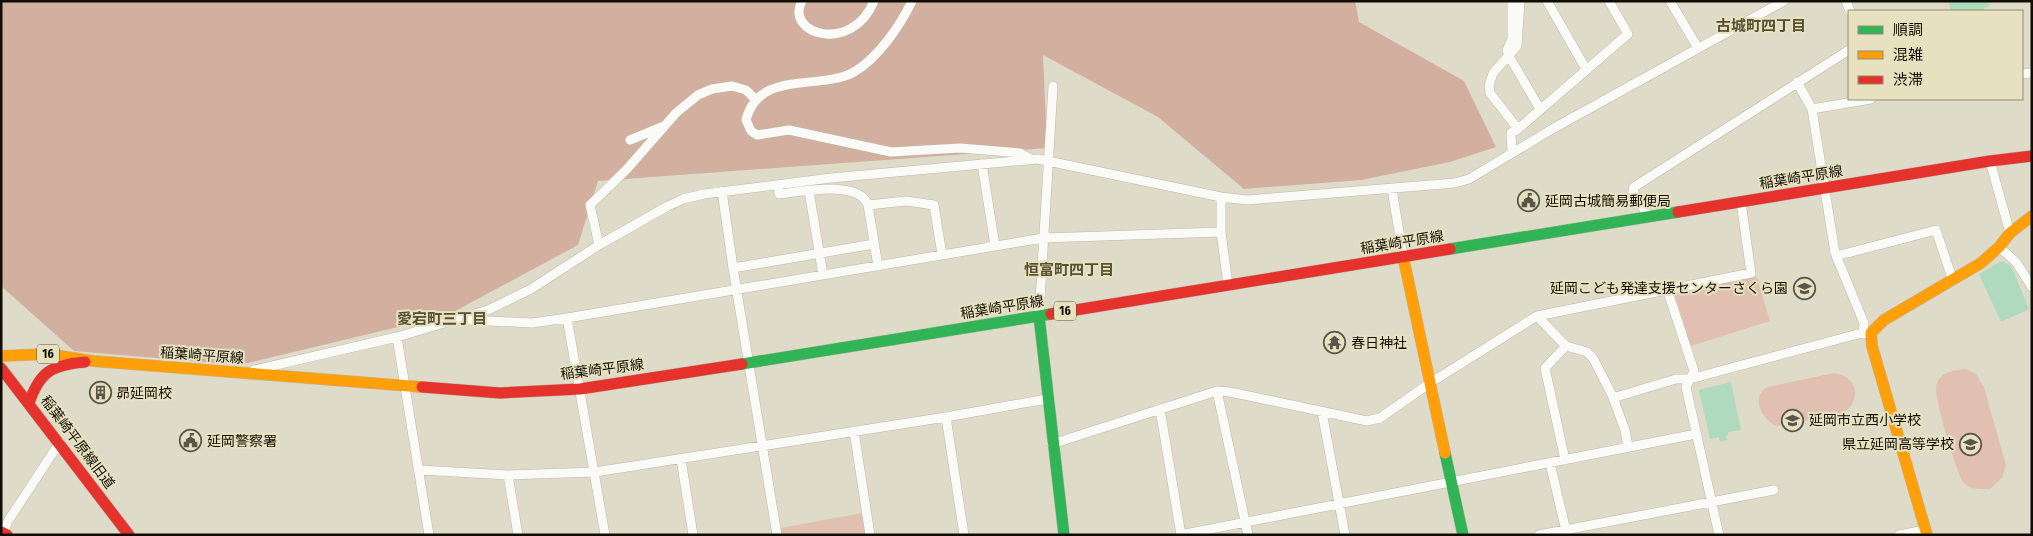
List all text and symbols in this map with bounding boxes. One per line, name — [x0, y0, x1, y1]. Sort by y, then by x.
legend — [1848, 10, 2023, 100]
district label: 古城町四丁目 — [1716, 17, 1806, 35]
text: 順調 — [1893, 21, 1923, 39]
text: 混雑 — [1893, 46, 1923, 64]
text: 渋滞 — [1893, 71, 1923, 89]
street label: 稲葉崎平原線 — [1758, 163, 1844, 192]
public building icon: 延岡古城簡易郵便局 — [1517, 189, 1541, 213]
place label: 延岡古城簡易郵便局 — [1545, 193, 1671, 210]
street label: 稲葉崎平原線 — [1359, 228, 1445, 257]
district label: 恒富町四丁目 — [1024, 261, 1114, 279]
school or university icon: 延岡こども発達支援センターさくら園 — [1792, 276, 1816, 300]
place label: 延岡こども発達支援センターさくら園 — [1550, 280, 1788, 297]
street label: 稲葉崎平原線 — [959, 293, 1045, 322]
road number: 16 — [1054, 302, 1076, 321]
district label: 愛宕町三丁目 — [397, 310, 487, 328]
temple icon: 春日神社 — [1323, 331, 1347, 355]
place label: 春日神社 — [1351, 335, 1407, 352]
road number: 16 — [37, 344, 59, 364]
street label: 稲葉崎平原線 — [159, 344, 244, 367]
street label: 稲葉崎平原線 — [559, 356, 645, 383]
building icon: 昴延岡校 — [88, 381, 112, 405]
place label: 昴延岡校 — [116, 385, 172, 402]
street label: 稲葉崎平原線旧道 — [37, 392, 118, 492]
school or university icon: 延岡市立西小学校 — [1781, 408, 1805, 432]
place label: 延岡市立西小学校 — [1809, 412, 1921, 429]
public building icon: 延岡警察署 — [179, 429, 203, 453]
school or university icon: 県立延岡高等学校 — [1958, 432, 1982, 456]
place label: 延岡警察署 — [207, 433, 277, 450]
place label: 県立延岡高等学校 — [1842, 436, 1954, 453]

